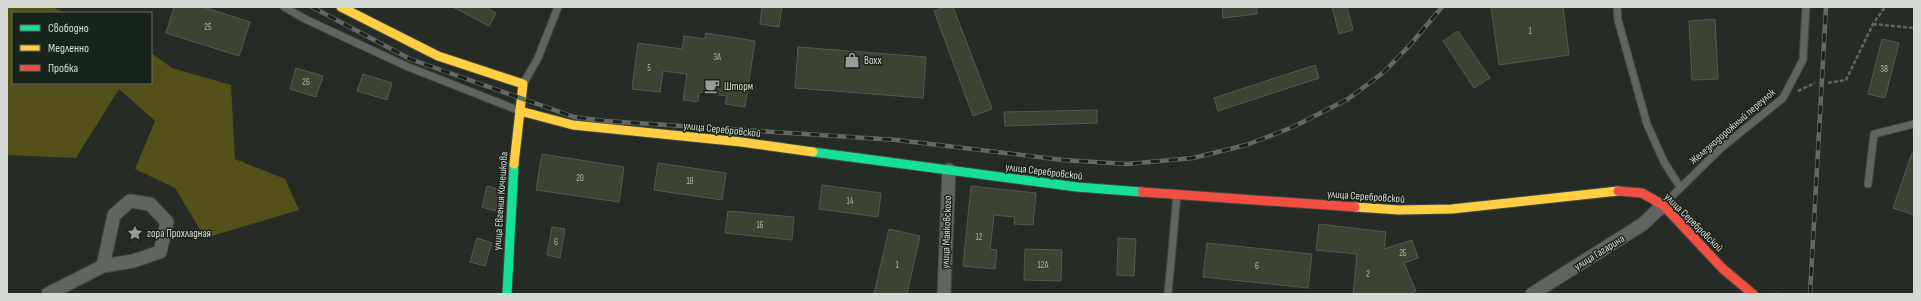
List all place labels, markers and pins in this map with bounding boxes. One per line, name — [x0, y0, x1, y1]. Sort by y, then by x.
shop icon: Boxx — [843, 51, 861, 69]
place label: Boxx — [864, 54, 882, 67]
cafe icon: Шторм — [703, 77, 721, 95]
place label: Шторм — [724, 80, 753, 93]
place icon: гора Прохладная — [126, 224, 144, 242]
place label: гора Прохладная — [147, 227, 211, 240]

